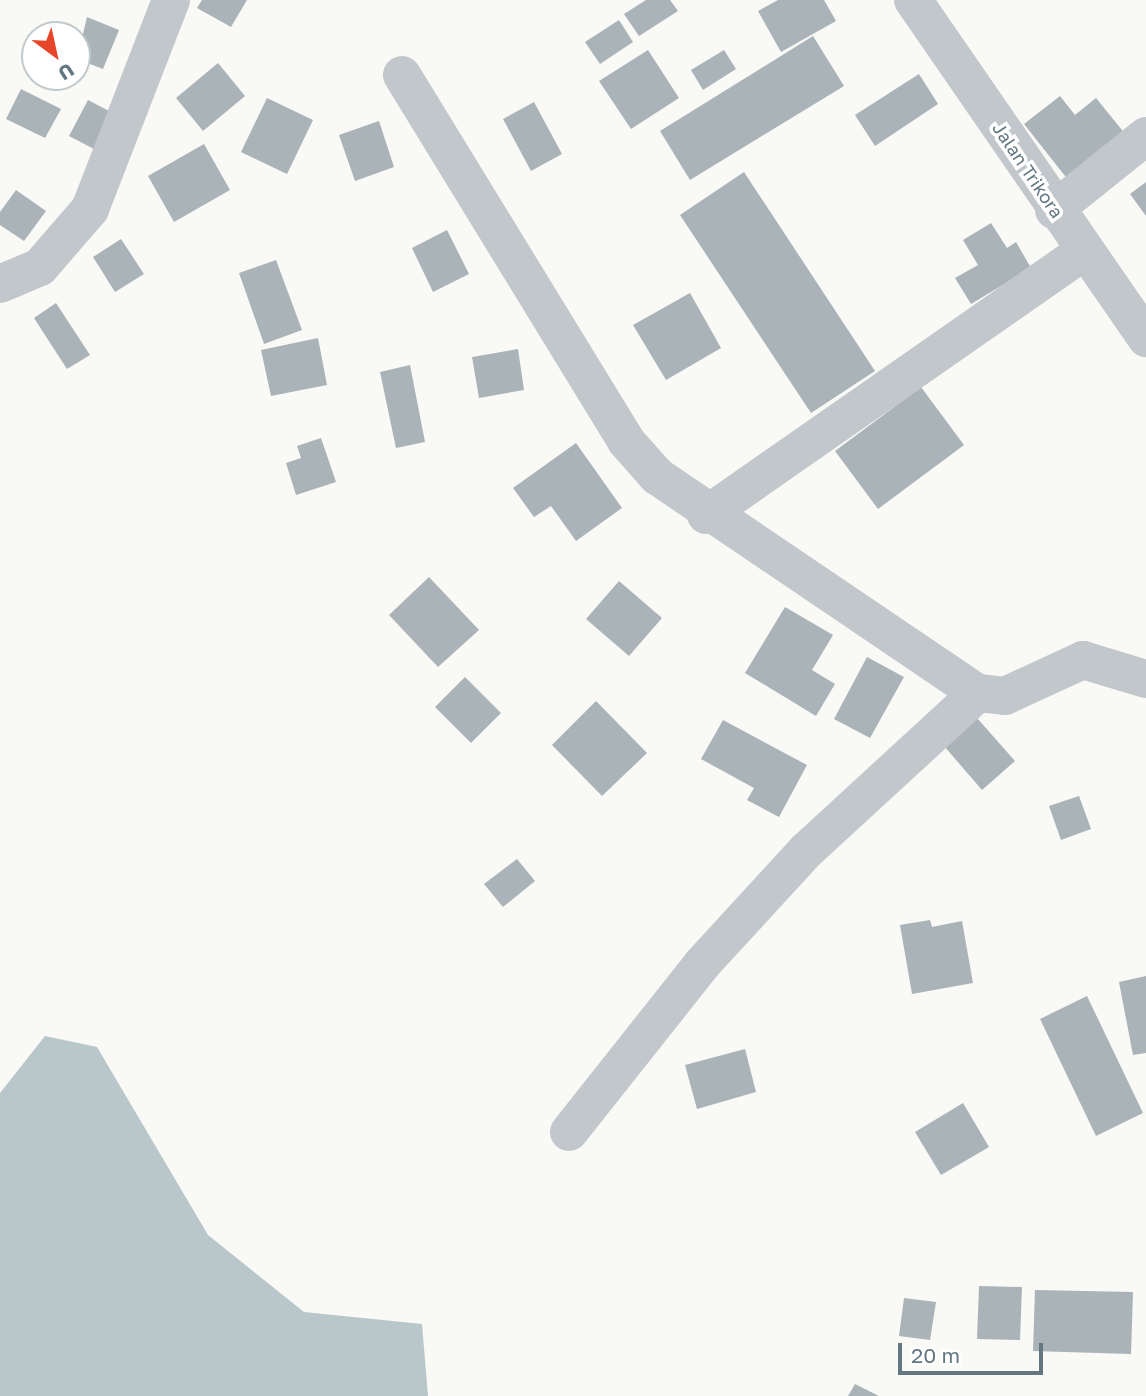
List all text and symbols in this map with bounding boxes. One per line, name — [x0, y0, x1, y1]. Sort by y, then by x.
north arrow — [21, 21, 91, 91]
text: U — [55, 59, 79, 86]
street label: Jalan Trikora — [988, 118, 1068, 222]
scale bar — [901, 1330, 1046, 1374]
text: 20 m — [911, 1342, 960, 1368]

